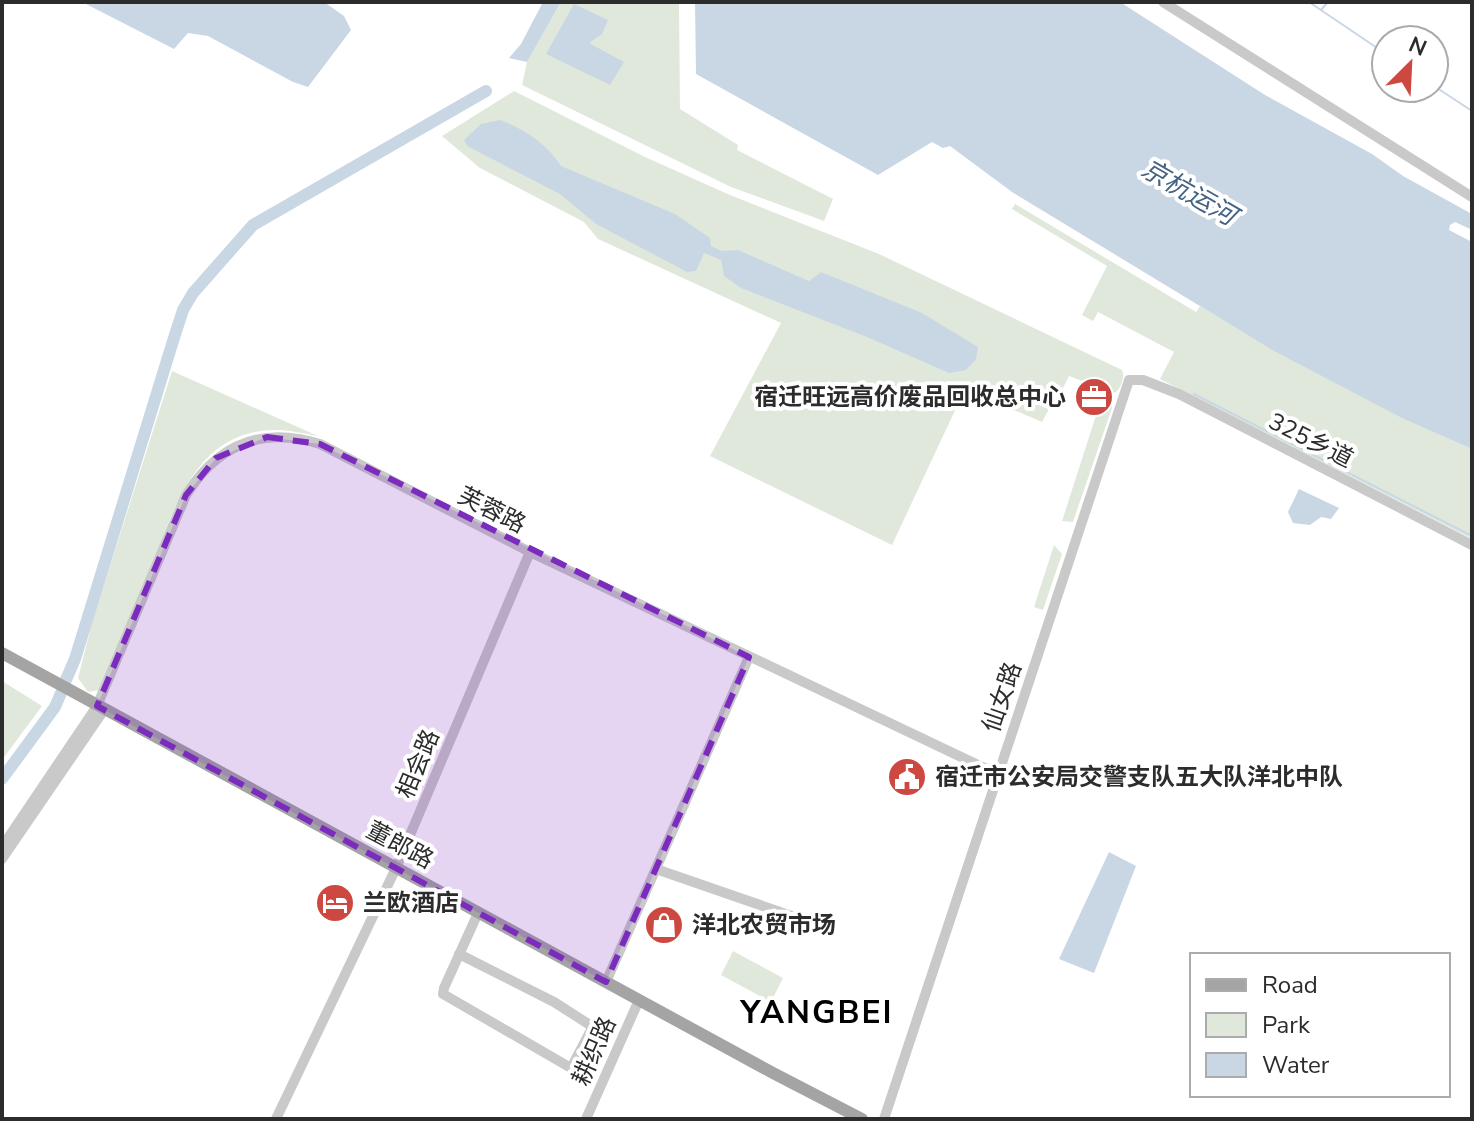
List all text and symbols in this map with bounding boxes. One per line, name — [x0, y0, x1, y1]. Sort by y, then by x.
north arrow — [1370, 24, 1450, 104]
text: N — [1404, 30, 1431, 64]
water label: 京杭运河 — [1135, 151, 1247, 236]
office icon: 宿迁旺远高价废品回收总中心 — [1073, 376, 1115, 418]
place label: 宿迁旺远高价废品回收总中心 — [754, 381, 1066, 413]
street label: 325乡道 — [1263, 405, 1359, 475]
street label: 芙蓉路 — [453, 479, 531, 541]
street label: 仙女路 — [975, 658, 1029, 736]
street label: 相会路 — [389, 725, 447, 803]
public building icon: 宿迁市公安局交警支队五大队洋北中队 — [886, 756, 928, 798]
place label: 宿迁市公安局交警支队五大队洋北中队 — [935, 761, 1343, 793]
street label: 董郎路 — [361, 814, 439, 876]
hotel icon: 兰欧酒店 — [314, 882, 356, 924]
place label: 兰欧酒店 — [363, 887, 459, 919]
shop icon: 洋北农贸市场 — [643, 904, 685, 946]
place label: 洋北农贸市场 — [692, 909, 836, 941]
legend — [1190, 953, 1450, 1097]
text: Road — [1262, 969, 1318, 1001]
district label: YANGBEI — [739, 991, 894, 1034]
text: Park — [1262, 1009, 1311, 1041]
street label: 耕织路 — [565, 1012, 623, 1090]
text: Water — [1262, 1049, 1330, 1081]

